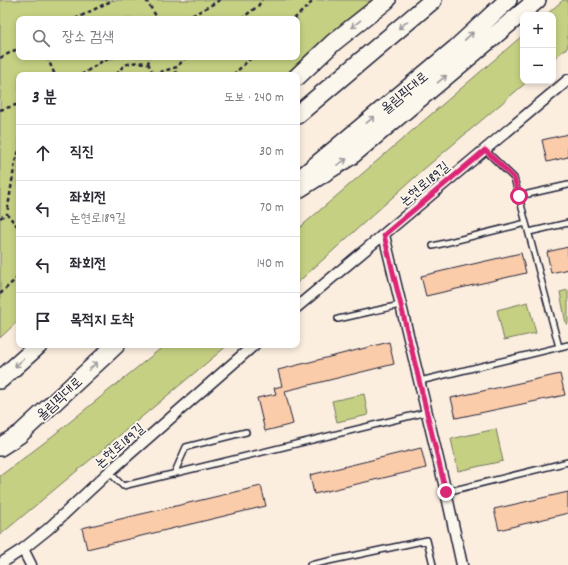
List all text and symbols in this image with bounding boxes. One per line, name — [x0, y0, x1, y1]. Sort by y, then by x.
map controls — [520, 12, 556, 84]
button: + — [520, 12, 556, 48]
search box — [16, 16, 300, 60]
one-way arrow — [351, 20, 362, 29]
one-way arrow — [397, 21, 408, 30]
icon: search — [30, 27, 52, 49]
text: 장소 검색 — [62, 27, 114, 49]
one-way arrow — [464, 31, 474, 41]
button: − — [520, 48, 556, 84]
street label: 올림픽대로 — [377, 68, 433, 119]
one-way arrow — [437, 75, 448, 84]
text: 3 분 — [32, 87, 57, 111]
text: 도보 · 240 m — [224, 89, 284, 108]
one-way arrow — [365, 116, 375, 125]
icon: ahead — [32, 142, 54, 164]
text: 직진 — [70, 142, 94, 164]
text: 30 m — [259, 143, 284, 162]
one-way arrow — [336, 157, 348, 165]
street label: 논현로189길 — [396, 157, 455, 212]
route start — [510, 187, 528, 205]
text: 좌회전 — [70, 188, 106, 210]
icon: left — [32, 198, 54, 220]
text: 70 m — [260, 199, 284, 218]
text: 논현로189길 — [70, 210, 126, 229]
icon: left — [32, 254, 54, 276]
text: 좌회전 — [70, 254, 106, 276]
text: 140 m — [257, 255, 284, 274]
icon: arrive — [32, 310, 54, 332]
text: 목적지 도착 — [70, 310, 134, 332]
one-way arrow — [14, 358, 25, 367]
one-way arrow — [88, 362, 98, 371]
street label: 올림픽대로 — [33, 373, 88, 426]
street label: 논현로189길 — [91, 419, 150, 474]
route end — [437, 483, 455, 501]

